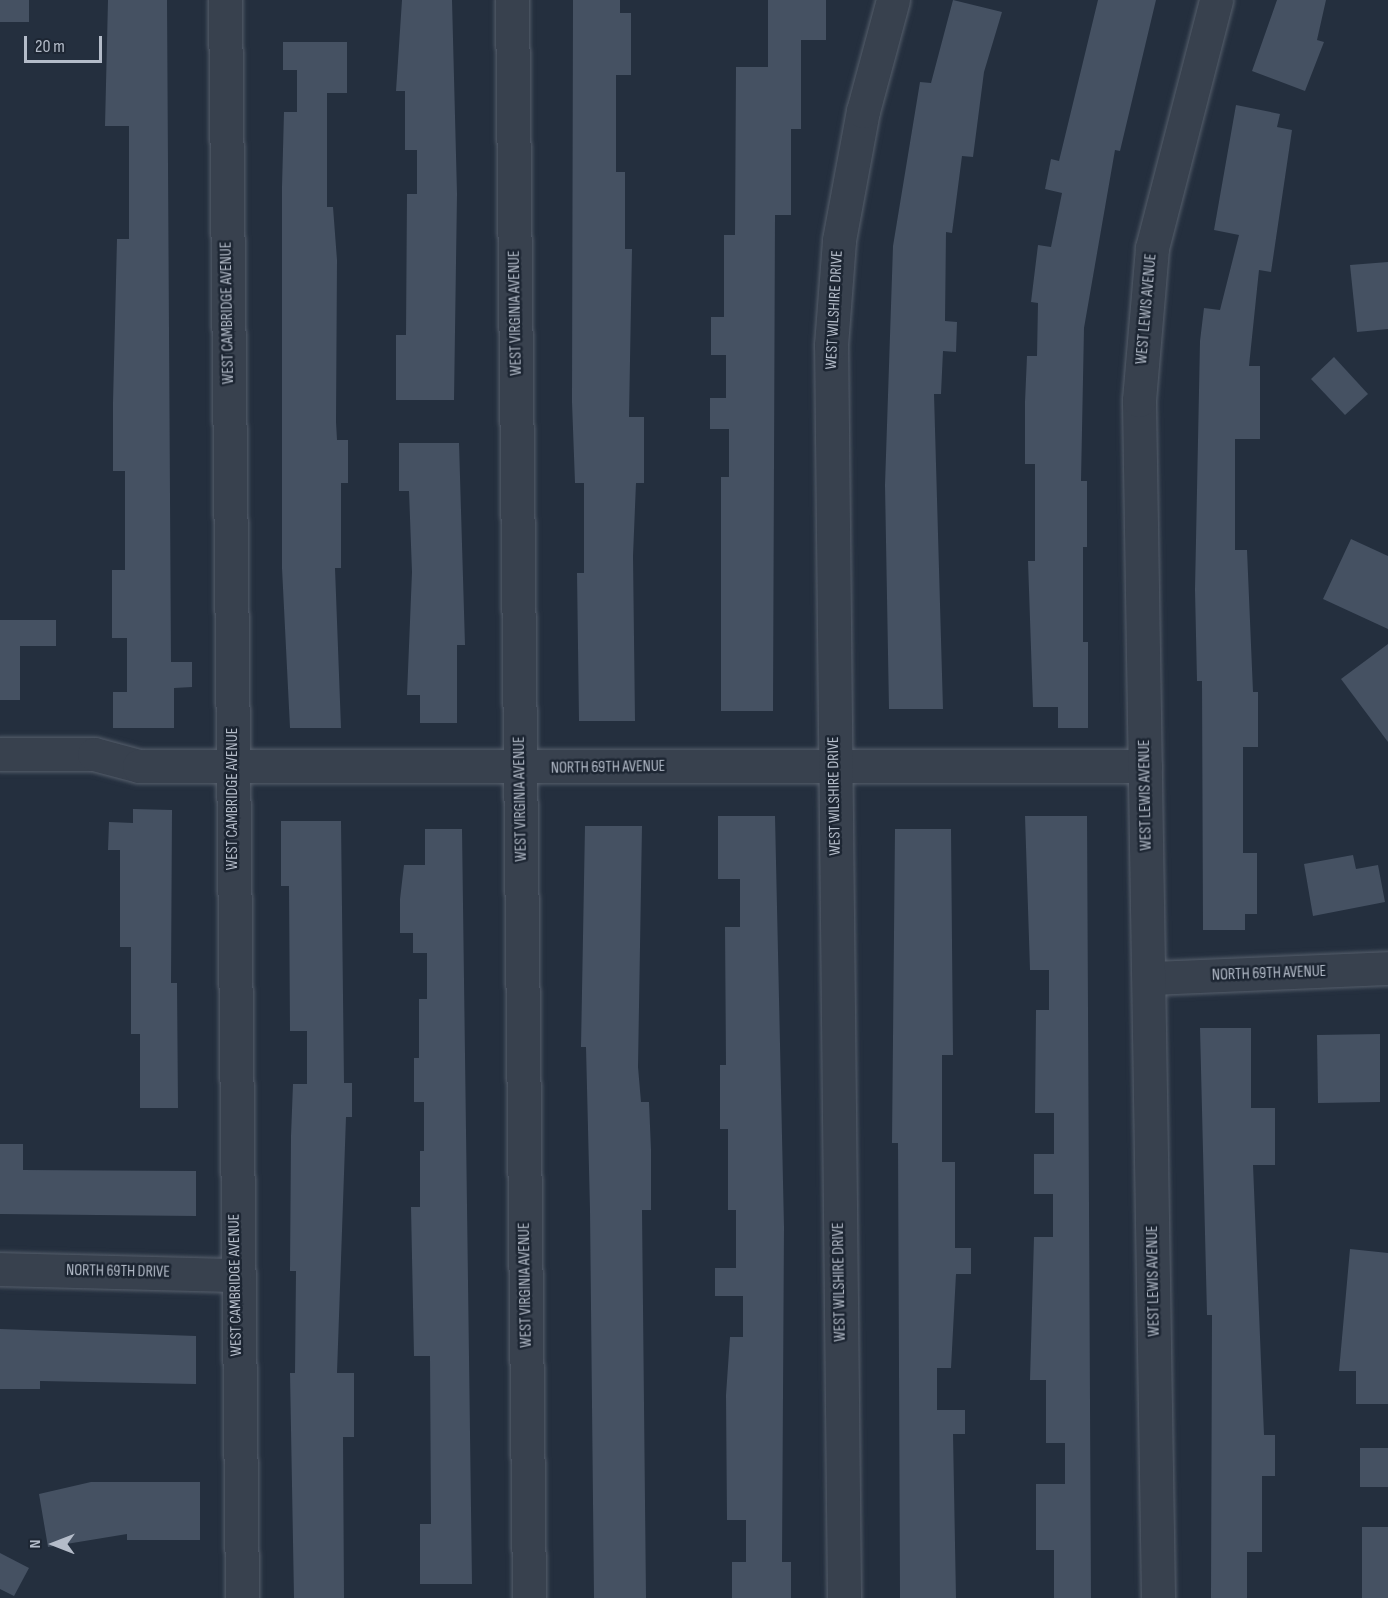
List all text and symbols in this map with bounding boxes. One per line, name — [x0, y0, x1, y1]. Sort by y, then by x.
scale bar — [27, 24, 105, 62]
text: 20 m — [35, 36, 65, 57]
street label: WEST CAMBRIDGE AVENUE — [217, 242, 239, 384]
street label: WEST VIRGINIA AVENUE — [505, 250, 527, 376]
street label: WEST WILSHIRE DRIVE — [822, 250, 848, 370]
street label: WEST LEWIS AVENUE — [1133, 253, 1161, 365]
street label: WEST CAMBRIDGE AVENUE — [223, 728, 243, 870]
street label: WEST VIRGINIA AVENUE — [510, 736, 532, 862]
street label: WEST WILSHIRE DRIVE — [824, 736, 846, 856]
street label: WEST LEWIS AVENUE — [1135, 739, 1157, 851]
street label: NORTH 69TH AVENUE — [551, 757, 665, 779]
street label: NORTH 69TH AVENUE — [1211, 962, 1327, 986]
street label: WEST CAMBRIDGE AVENUE — [225, 1214, 247, 1356]
street label: WEST VIRGINIA AVENUE — [515, 1222, 537, 1348]
street label: WEST WILSHIRE DRIVE — [829, 1222, 851, 1342]
street label: WEST LEWIS AVENUE — [1143, 1225, 1165, 1337]
street label: NORTH 69TH DRIVE — [66, 1261, 170, 1283]
north arrow — [24, 1514, 84, 1574]
text: N — [26, 1540, 45, 1548]

